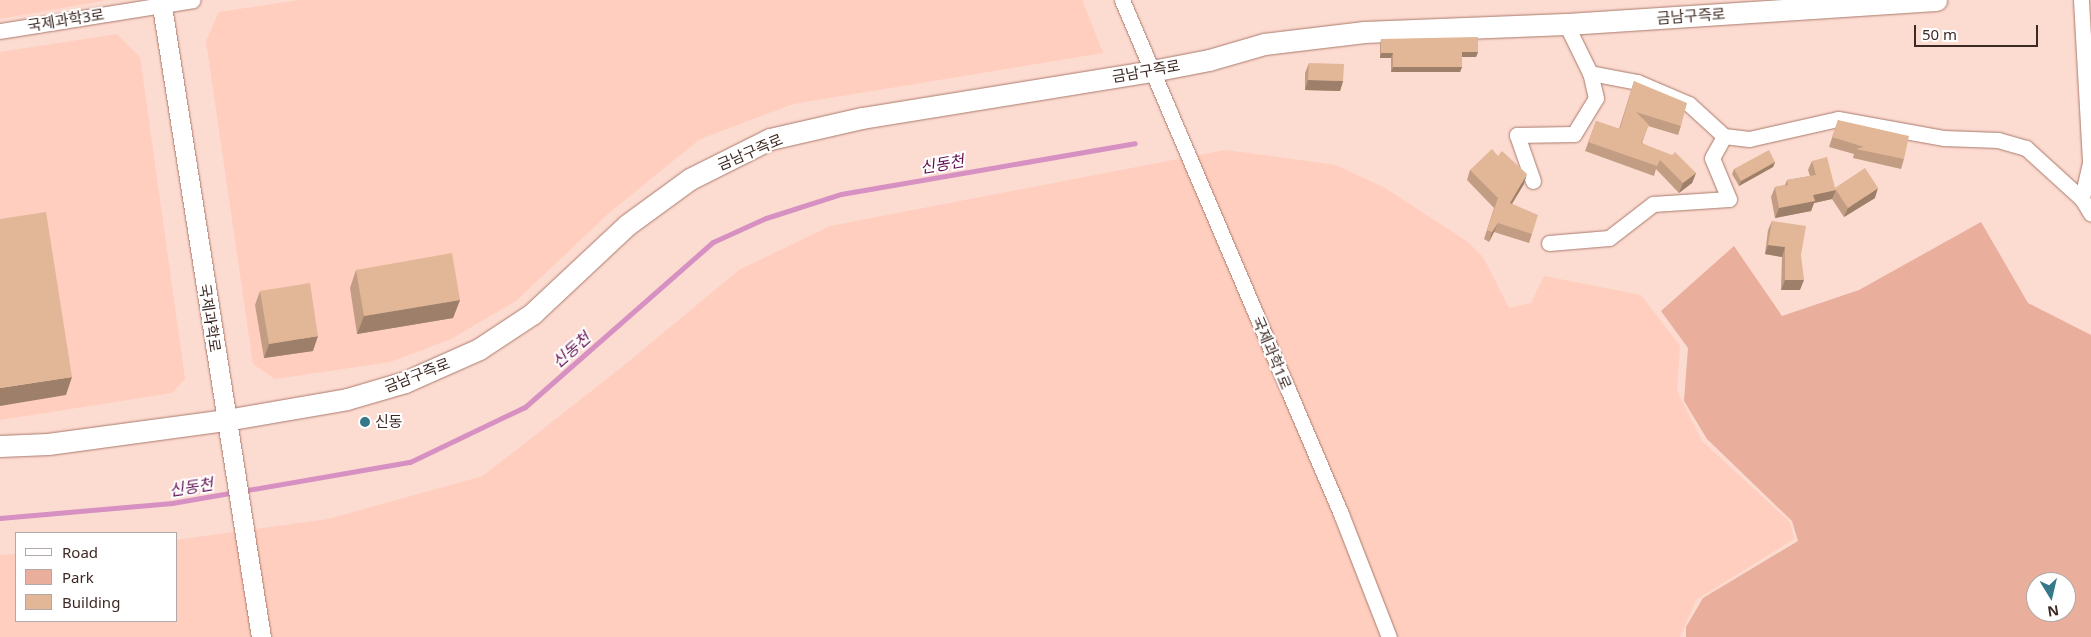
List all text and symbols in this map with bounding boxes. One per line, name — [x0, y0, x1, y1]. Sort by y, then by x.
street label: 국제과학3로 — [26, 5, 106, 35]
street label: 금남구즉로 — [1656, 5, 1726, 27]
scale bar — [1916, 15, 2040, 47]
text: 50 m — [1922, 24, 1957, 44]
street label: 금남구즉로 — [1110, 56, 1182, 86]
street label: 금남구즉로 — [715, 130, 785, 174]
water label: 신동천 — [919, 151, 965, 177]
street label: 국제과학로 — [196, 283, 224, 353]
street label: 국제과학1로 — [1249, 314, 1295, 392]
water label: 신동천 — [548, 328, 594, 372]
street label: 금남구즉로 — [382, 354, 452, 396]
place label: 신동 — [375, 413, 403, 431]
marker: 신동 — [359, 416, 371, 428]
water label: 신동천 — [168, 474, 214, 500]
legend — [15, 532, 178, 622]
text: Road — [62, 542, 98, 562]
text: Park — [62, 567, 94, 587]
north arrow — [2026, 572, 2076, 622]
text: Building — [62, 592, 120, 612]
text: N — [2046, 601, 2060, 622]

